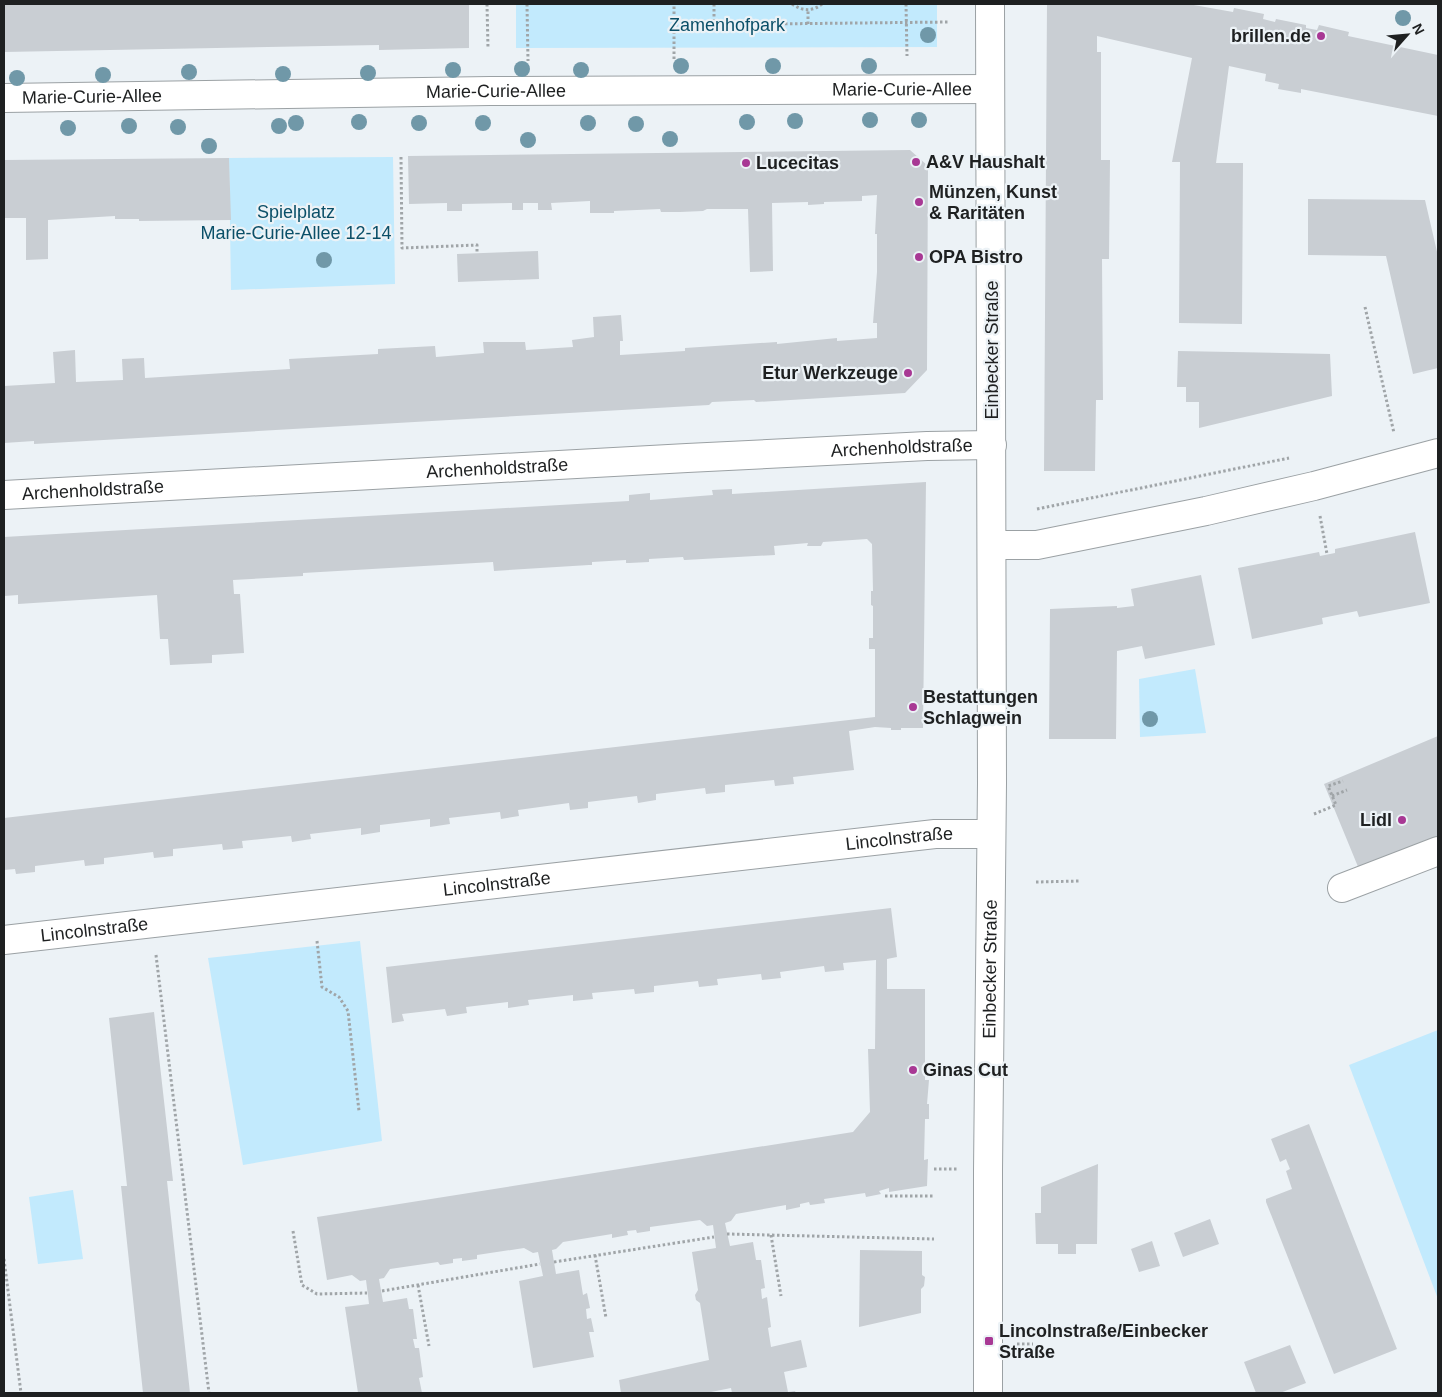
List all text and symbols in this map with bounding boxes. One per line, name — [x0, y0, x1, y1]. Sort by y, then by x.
north arrow — [1382, 10, 1432, 60]
park label: Zamenhofpark — [669, 15, 786, 35]
text: N — [1409, 21, 1428, 37]
place label: brillen.de — [1231, 26, 1311, 46]
marker: brillen.de — [1315, 30, 1327, 42]
street label: Marie-Curie-Allee — [832, 79, 972, 100]
street label: Marie-Curie-Allee — [426, 81, 566, 102]
street label: Marie-Curie-Allee — [22, 86, 162, 108]
place label: A&V Haushalt — [926, 152, 1045, 172]
place label: Lucecitas — [756, 153, 839, 173]
marker: A&V Haushalt — [910, 156, 922, 168]
marker: Lucecitas — [740, 157, 752, 169]
place label: Münzen, Kunst & Raritäten — [929, 182, 1057, 223]
marker: Münzen, Kunst & Raritäten — [913, 196, 925, 208]
park label: Spielplatz Marie-Curie-Allee 12-14 — [200, 202, 392, 243]
place label: OPA Bistro — [929, 247, 1023, 267]
marker: OPA Bistro — [913, 251, 925, 263]
street label: Einbecker Straße — [982, 280, 1002, 420]
place label: Etur Werkzeuge — [762, 363, 898, 383]
marker: Etur Werkzeuge — [902, 367, 914, 379]
street label: Archenholdstraße — [830, 435, 973, 461]
street label: Archenholdstraße — [426, 454, 569, 482]
street label: Archenholdstraße — [21, 476, 164, 504]
place label: Bestattungen Schlagwein — [923, 687, 1038, 728]
marker: Bestattungen Schlagwein — [907, 701, 919, 713]
place label: Lidl — [1360, 810, 1392, 830]
marker: Lidl — [1396, 814, 1408, 826]
street label: Lincolnstraße — [844, 824, 953, 854]
street label: Lincolnstraße — [442, 868, 552, 900]
street label: Einbecker Straße — [979, 899, 1001, 1039]
street label: Lincolnstraße — [40, 914, 149, 946]
place label: Ginas Cut — [923, 1060, 1008, 1080]
marker: Ginas Cut — [907, 1064, 919, 1076]
place label: Lincolnstraße/Einbecker Straße — [999, 1321, 1208, 1362]
marker: Lincolnstraße/Einbecker Straße — [983, 1335, 995, 1347]

